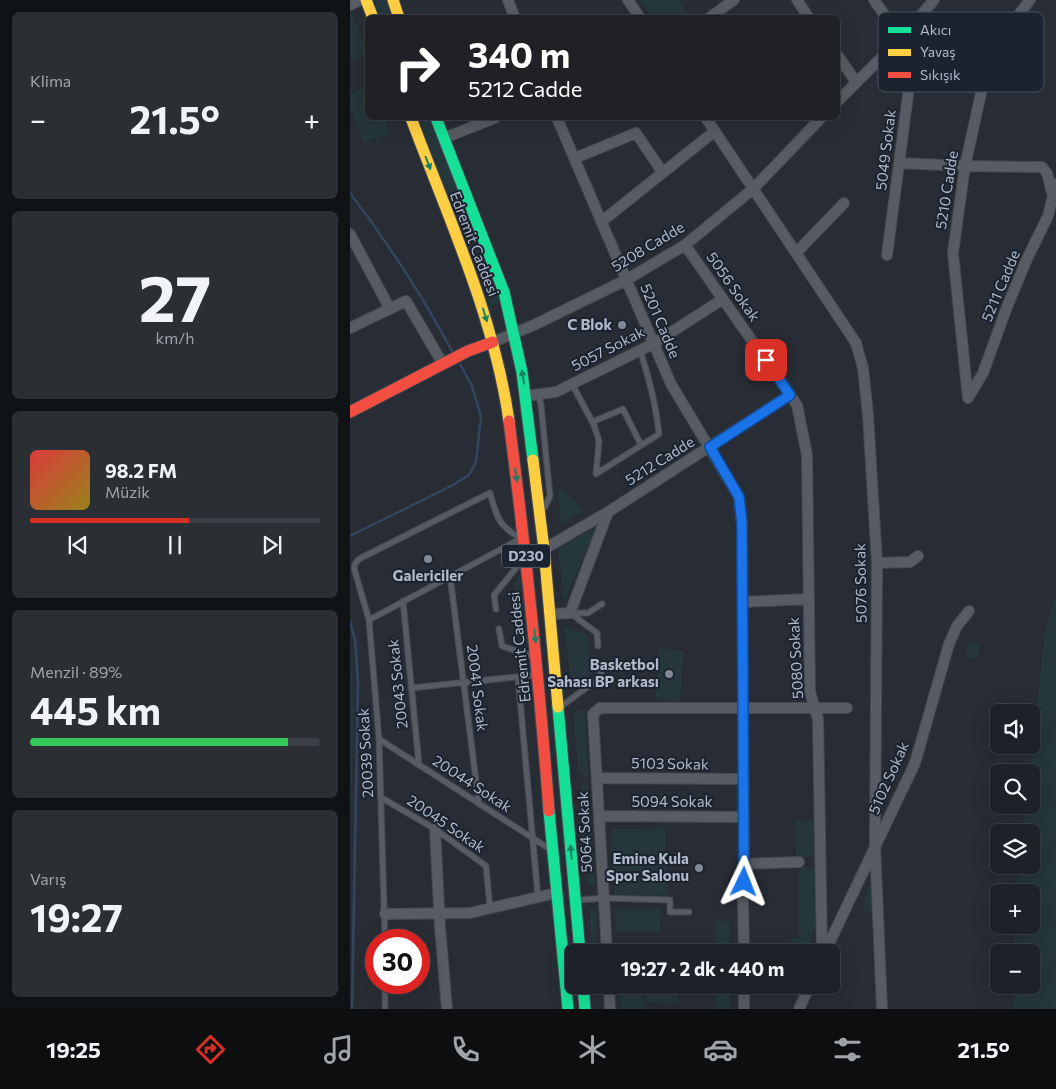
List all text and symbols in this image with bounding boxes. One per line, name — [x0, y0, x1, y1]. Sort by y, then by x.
legend — [878, 12, 1044, 92]
text: Akıcı — [920, 21, 951, 38]
text: 340 m — [468, 32, 570, 75]
icon: right — [385, 35, 450, 100]
text: Yavaş — [920, 43, 956, 60]
text: Sıkışık — [920, 66, 961, 83]
text: Klima — [30, 71, 71, 90]
text: 5212 Cadde — [468, 75, 582, 102]
text: 21.5° — [130, 95, 220, 142]
text: − — [30, 102, 46, 136]
text: + — [304, 102, 320, 136]
street label: 5049 Sokak — [871, 108, 899, 191]
street label: 5210 Cadde — [931, 149, 961, 230]
one-way arrow — [424, 156, 432, 171]
street label: Edremit Caddesi — [447, 189, 503, 299]
street label: 5208 Cadde — [608, 217, 687, 275]
street label: 5211 Cadde — [977, 247, 1023, 324]
street label: 5056 Sokak — [703, 248, 764, 325]
text: 27 — [139, 256, 211, 335]
street label: 5201 Cadde — [637, 281, 685, 361]
one-way arrow — [481, 308, 489, 323]
place label: C Blok — [567, 315, 612, 333]
marker: C Blok — [616, 319, 628, 331]
street label: 5057 Sokak — [568, 322, 647, 374]
text: km/h — [156, 328, 194, 347]
pin — [745, 339, 787, 381]
icon: arrive — [752, 346, 780, 374]
one-way arrow — [519, 368, 527, 384]
street label: 5212 Cadde — [622, 432, 697, 488]
text: 98.2 FM — [105, 459, 177, 482]
one-way arrow — [512, 467, 520, 483]
text: Müzik — [105, 482, 150, 501]
icon: previous — [64, 531, 92, 559]
icon: pause — [161, 531, 189, 559]
icon: next — [258, 531, 286, 559]
street label: 5076 Sokak — [850, 543, 870, 623]
road number: D230 — [502, 544, 550, 568]
marker: Galericiler — [422, 553, 434, 565]
place label: Galericiler — [393, 566, 463, 584]
street label: Edremit Caddesi — [504, 591, 534, 703]
street label: 5080 Sokak — [784, 617, 806, 699]
one-way arrow — [531, 628, 539, 644]
street label: 20043 Sokak — [383, 638, 411, 730]
street label: 20041 Sokak — [464, 643, 492, 732]
place label: Basketbol Sahası BP arkası — [547, 655, 659, 690]
text: Menzil · 89% — [30, 662, 122, 681]
marker: Basketbol Sahası BP arkası — [663, 668, 675, 680]
text: 445 km — [30, 686, 161, 733]
map controls — [990, 704, 1040, 994]
button: sound — [990, 704, 1040, 754]
street label: 20039 Sokak — [354, 708, 376, 799]
street label: 5102 Sokak — [864, 738, 912, 817]
street label: 20044 Sokak — [430, 751, 515, 815]
street label: 5103 Sokak — [631, 753, 709, 773]
button: search — [990, 764, 1040, 814]
street label: 20045 Sokak — [404, 790, 489, 856]
street label: 5064 Sokak — [573, 791, 595, 873]
street label: 5094 Sokak — [631, 792, 713, 810]
button: layers — [990, 824, 1040, 874]
one-way arrow — [567, 843, 575, 859]
place label: Emine Kula Spor Salonu — [606, 849, 689, 884]
position arrow — [717, 855, 769, 907]
marker: Emine Kula Spor Salonu — [693, 862, 705, 874]
text: Varış — [30, 869, 66, 888]
button: + — [990, 884, 1040, 934]
text: 19:27 — [30, 893, 123, 940]
speed limit sign: 30 — [365, 929, 430, 994]
button: − — [990, 944, 1040, 994]
text: 19:27 · 2 dk · 440 m — [621, 957, 784, 980]
icon: directions — [193, 1032, 228, 1067]
icon: music — [321, 1032, 356, 1067]
icon: phone — [448, 1032, 483, 1067]
icon: climate — [575, 1032, 610, 1067]
icon: car — [703, 1032, 738, 1067]
icon: filters — [830, 1032, 865, 1067]
text: 19:25 — [46, 1036, 101, 1063]
text: 21.5° — [958, 1036, 1010, 1063]

